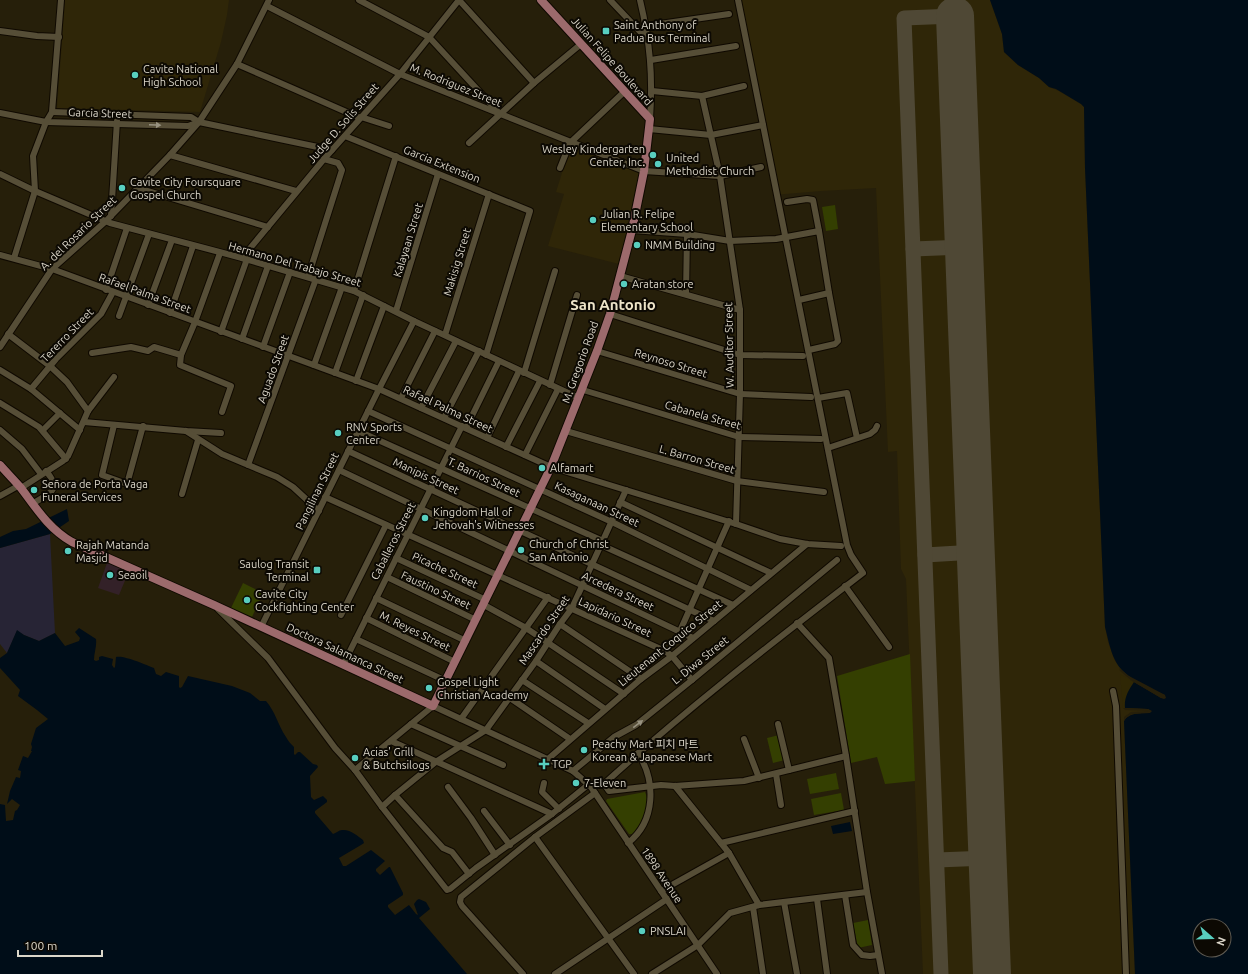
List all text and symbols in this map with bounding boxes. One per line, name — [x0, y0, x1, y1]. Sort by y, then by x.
street label: Julian Felipe Boulevard — [569, 14, 655, 108]
place label: Saint Anthony of Padua Bus Terminal — [614, 19, 711, 44]
marker: Saint Anthony of Padua Bus Terminal — [601, 26, 611, 36]
street label: M. Rodriguez Street — [408, 61, 504, 109]
place label: Cavite National High School — [143, 63, 218, 88]
marker: Cavite National High School — [130, 70, 140, 80]
street label: Judge D. Solis Street — [305, 80, 381, 165]
street label: Garcia Street — [68, 106, 133, 120]
one-way arrow — [149, 122, 162, 128]
street label: Garcia Extension — [402, 143, 482, 185]
place label: Wesley Kindergarten Center, Inc. — [542, 143, 645, 168]
marker: Wesley Kindergarten Center, Inc. — [648, 150, 658, 160]
place label: United Methodist Church — [666, 152, 754, 177]
marker: United Methodist Church — [653, 159, 663, 169]
place label: Cavite City Foursquare Gospel Church — [130, 176, 241, 201]
marker: Cavite City Foursquare Gospel Church — [117, 183, 127, 193]
street label: A. del Rosario Street — [38, 193, 119, 272]
street label: Kalayaan Street — [391, 201, 425, 279]
place label: Julian R. Felipe Elementary School — [601, 208, 693, 233]
marker: Julian R. Felipe Elementary School — [588, 215, 598, 225]
street label: Makisig Street — [441, 226, 473, 297]
street label: Hermano Del Trabajo Street — [227, 239, 363, 289]
place label: NMM Building — [645, 239, 715, 251]
marker: NMM Building — [632, 240, 642, 250]
street label: Rafael Palma Street — [97, 271, 193, 315]
place label: Aratan store — [632, 278, 693, 290]
marker: Aratan store — [619, 279, 629, 289]
district label: San Antonio — [570, 296, 656, 313]
street label: W. Auditor Street — [722, 301, 736, 388]
street label: Tererro Street — [38, 305, 96, 364]
street label: M. Gregorio Road — [560, 319, 600, 405]
street label: Aguado Street — [255, 333, 291, 405]
street label: Reynoso Street — [633, 346, 709, 380]
street label: Rafael Palma Street — [401, 383, 495, 435]
street label: Cabanela Street — [664, 398, 743, 432]
place label: RNV Sports Center — [346, 421, 402, 446]
marker: RNV Sports Center — [333, 428, 343, 438]
street label: L. Barron Street — [658, 442, 737, 476]
street label: Pangilinan Street — [293, 450, 341, 532]
street label: Manipis Street — [391, 455, 461, 497]
street label: T. Barrios Street — [446, 455, 523, 499]
place label: Alfamart — [550, 462, 594, 474]
marker: Alfamart — [537, 463, 547, 473]
place label: Señora de Porta Vaga Funeral Services — [42, 478, 148, 503]
street label: Kasaganaan Street — [553, 479, 642, 529]
marker: Señora de Porta Vaga Funeral Services — [29, 485, 39, 495]
street label: Caballeros Street — [368, 500, 418, 582]
place label: Kingdom Hall of Jehovah's Witnesses — [433, 506, 535, 531]
marker: Kingdom Hall of Jehovah's Witnesses — [420, 513, 430, 523]
place label: Church of Christ San Antonio — [529, 538, 609, 563]
place label: Rajah Matanda Masjid — [76, 539, 149, 564]
marker: Church of Christ San Antonio — [516, 545, 526, 555]
marker: Rajah Matanda Masjid — [63, 546, 73, 556]
street label: Picache Street — [410, 550, 480, 591]
place label: Saulog Transit Terminal — [240, 558, 310, 583]
marker: Saulog Transit Terminal — [312, 565, 322, 575]
place label: Seaoil — [118, 569, 148, 581]
street label: Faustino Street — [399, 569, 473, 612]
street label: Arcedera Street — [580, 569, 656, 613]
marker: Seaoil — [105, 570, 115, 580]
place label: Cavite City Cockfighting Center — [255, 588, 355, 613]
street label: Mascardo Street — [516, 593, 572, 667]
marker: Cavite City Cockfighting Center — [242, 595, 252, 605]
street label: Lapidario Street — [577, 595, 654, 639]
street label: Lieutenant Coquico Street — [616, 597, 725, 688]
street label: M. Reyes Street — [378, 609, 453, 654]
street label: Doctora Salamanca Street — [285, 621, 406, 686]
street label: L. Diwa Street — [669, 633, 731, 686]
place label: Gospel Light Christian Academy — [437, 676, 529, 701]
marker: Gospel Light Christian Academy — [424, 683, 434, 693]
one-way arrow — [632, 720, 643, 728]
place label: Peachy Mart 피치 마트 Korean & Japanese Mart — [592, 738, 713, 763]
marker: Peachy Mart 피치 마트 Korean & Japanese Mart — [579, 745, 589, 755]
place label: Acias' Grill & Butchsilogs — [363, 746, 430, 771]
marker: Acias' Grill & Butchsilogs — [350, 753, 360, 763]
place label: TGP — [552, 758, 572, 770]
marker: TGP — [539, 759, 549, 769]
place label: 7-Eleven — [584, 777, 626, 789]
marker: 7-Eleven — [571, 778, 581, 788]
street label: 1898 Avenue — [639, 845, 685, 905]
north arrow — [1192, 918, 1232, 958]
place label: PNSLAI — [650, 925, 686, 937]
marker: PNSLAI — [637, 926, 647, 936]
scale bar — [18, 932, 102, 958]
text: N — [1214, 936, 1228, 947]
text: 100 m — [24, 939, 57, 952]

